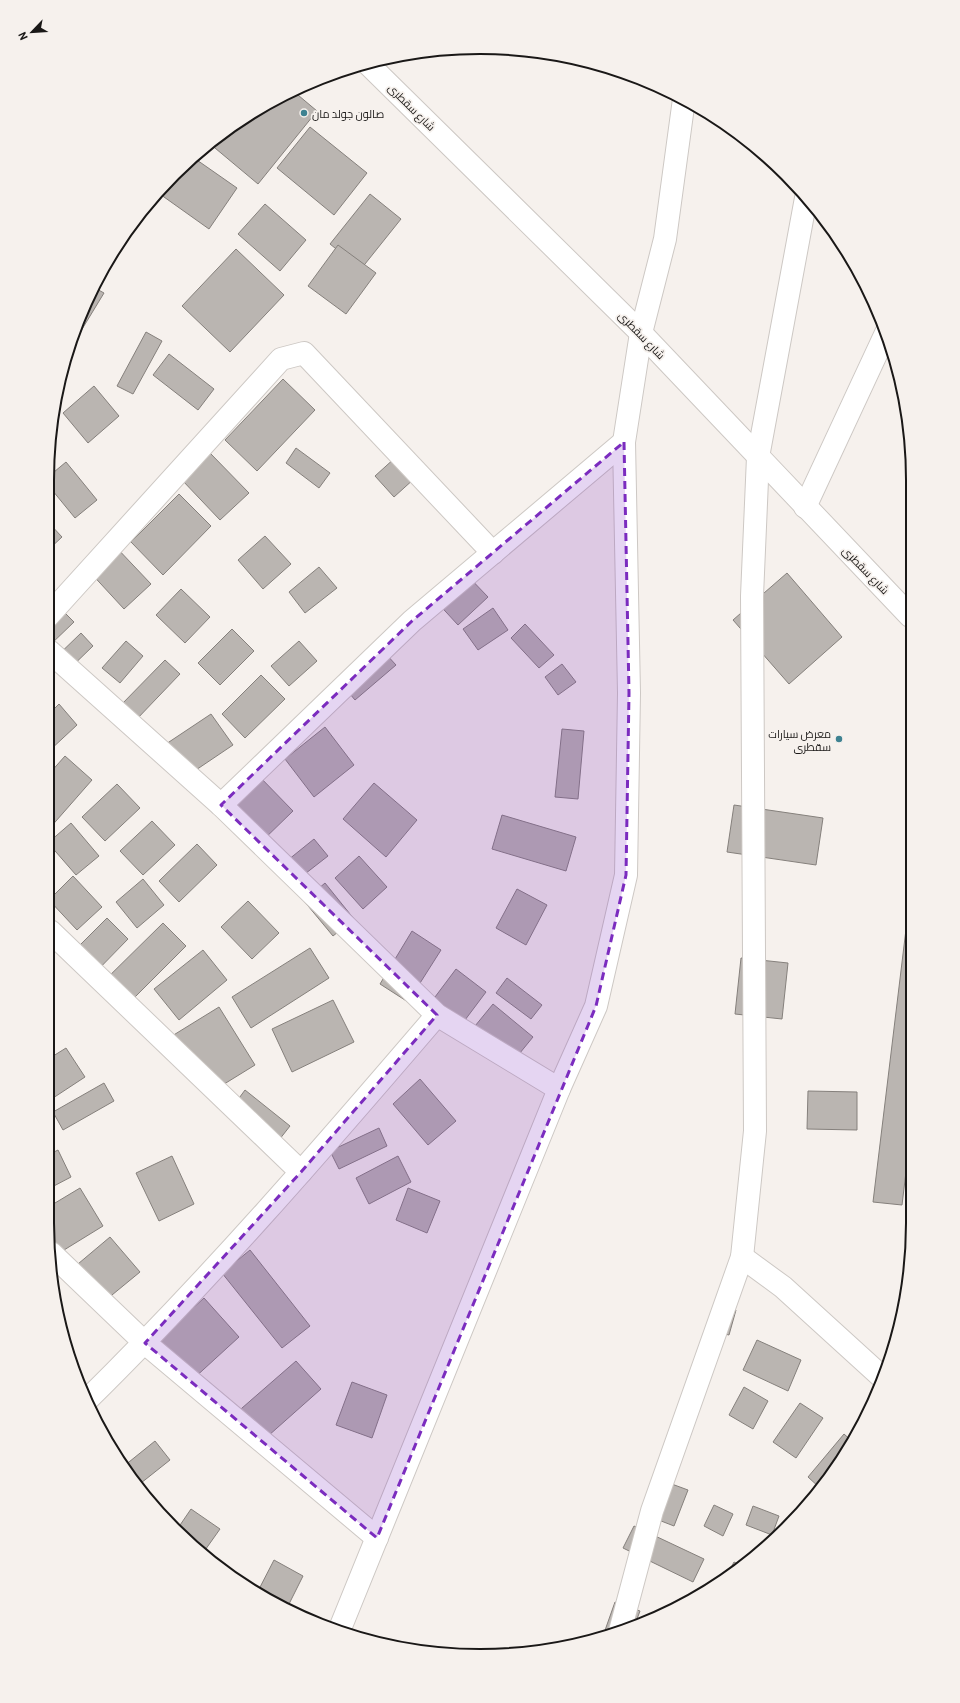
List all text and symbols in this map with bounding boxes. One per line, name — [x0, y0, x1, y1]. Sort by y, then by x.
north arrow — [12, 12, 52, 52]
text: N — [15, 30, 30, 43]
street label: شارع سقطرى — [384, 81, 438, 135]
place label: صالون جولد مان — [312, 107, 384, 121]
marker: صالون جولد مان — [299, 108, 309, 118]
street label: شارع سقطرى — [615, 309, 668, 363]
street label: شارع سقطرى — [839, 544, 892, 598]
place label: معرض سيارات سقطرى — [768, 727, 831, 754]
marker: معرض سيارات سقطرى — [834, 734, 844, 744]

